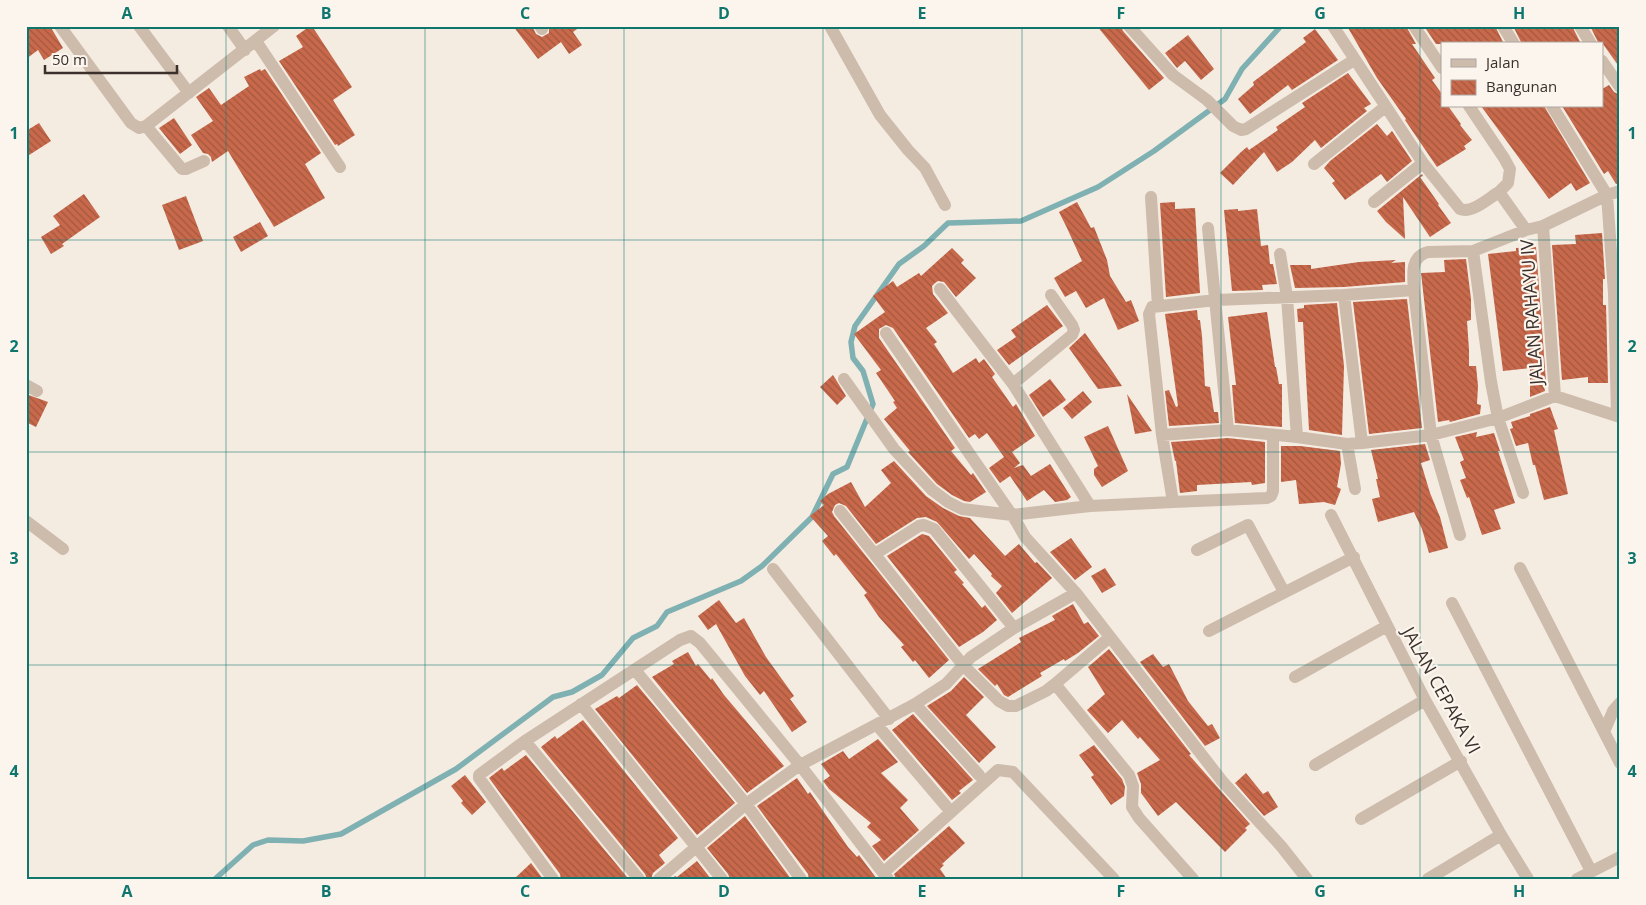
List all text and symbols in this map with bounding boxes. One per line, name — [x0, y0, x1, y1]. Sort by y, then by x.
text: A — [121, 2, 133, 24]
text: B — [321, 2, 331, 24]
text: C — [520, 2, 530, 24]
text: D — [718, 2, 730, 24]
text: E — [918, 2, 927, 24]
text: F — [1117, 2, 1125, 24]
text: G — [1314, 2, 1326, 24]
text: H — [1513, 2, 1525, 24]
scale bar — [45, 42, 178, 74]
legend — [1441, 42, 1604, 108]
text: 50 m — [52, 49, 87, 69]
text: Jalan — [1484, 52, 1520, 72]
text: Bangunan — [1486, 76, 1557, 96]
text: 1 — [9, 122, 19, 144]
text: 1 — [1627, 122, 1637, 144]
street label: JALAN RAHAYU IV — [1514, 238, 1548, 388]
text: 2 — [9, 335, 19, 357]
text: 2 — [1627, 335, 1637, 357]
text: 3 — [9, 547, 19, 569]
text: 3 — [1627, 547, 1637, 569]
street label: JALAN CEPAKA VI — [1396, 621, 1487, 758]
text: 4 — [9, 760, 19, 782]
text: 4 — [1627, 760, 1637, 782]
text: A — [121, 880, 133, 902]
text: B — [321, 880, 331, 902]
text: C — [520, 880, 530, 902]
text: D — [718, 880, 730, 902]
text: E — [918, 880, 927, 902]
text: F — [1117, 880, 1125, 902]
text: G — [1314, 880, 1326, 902]
text: H — [1513, 880, 1525, 902]

